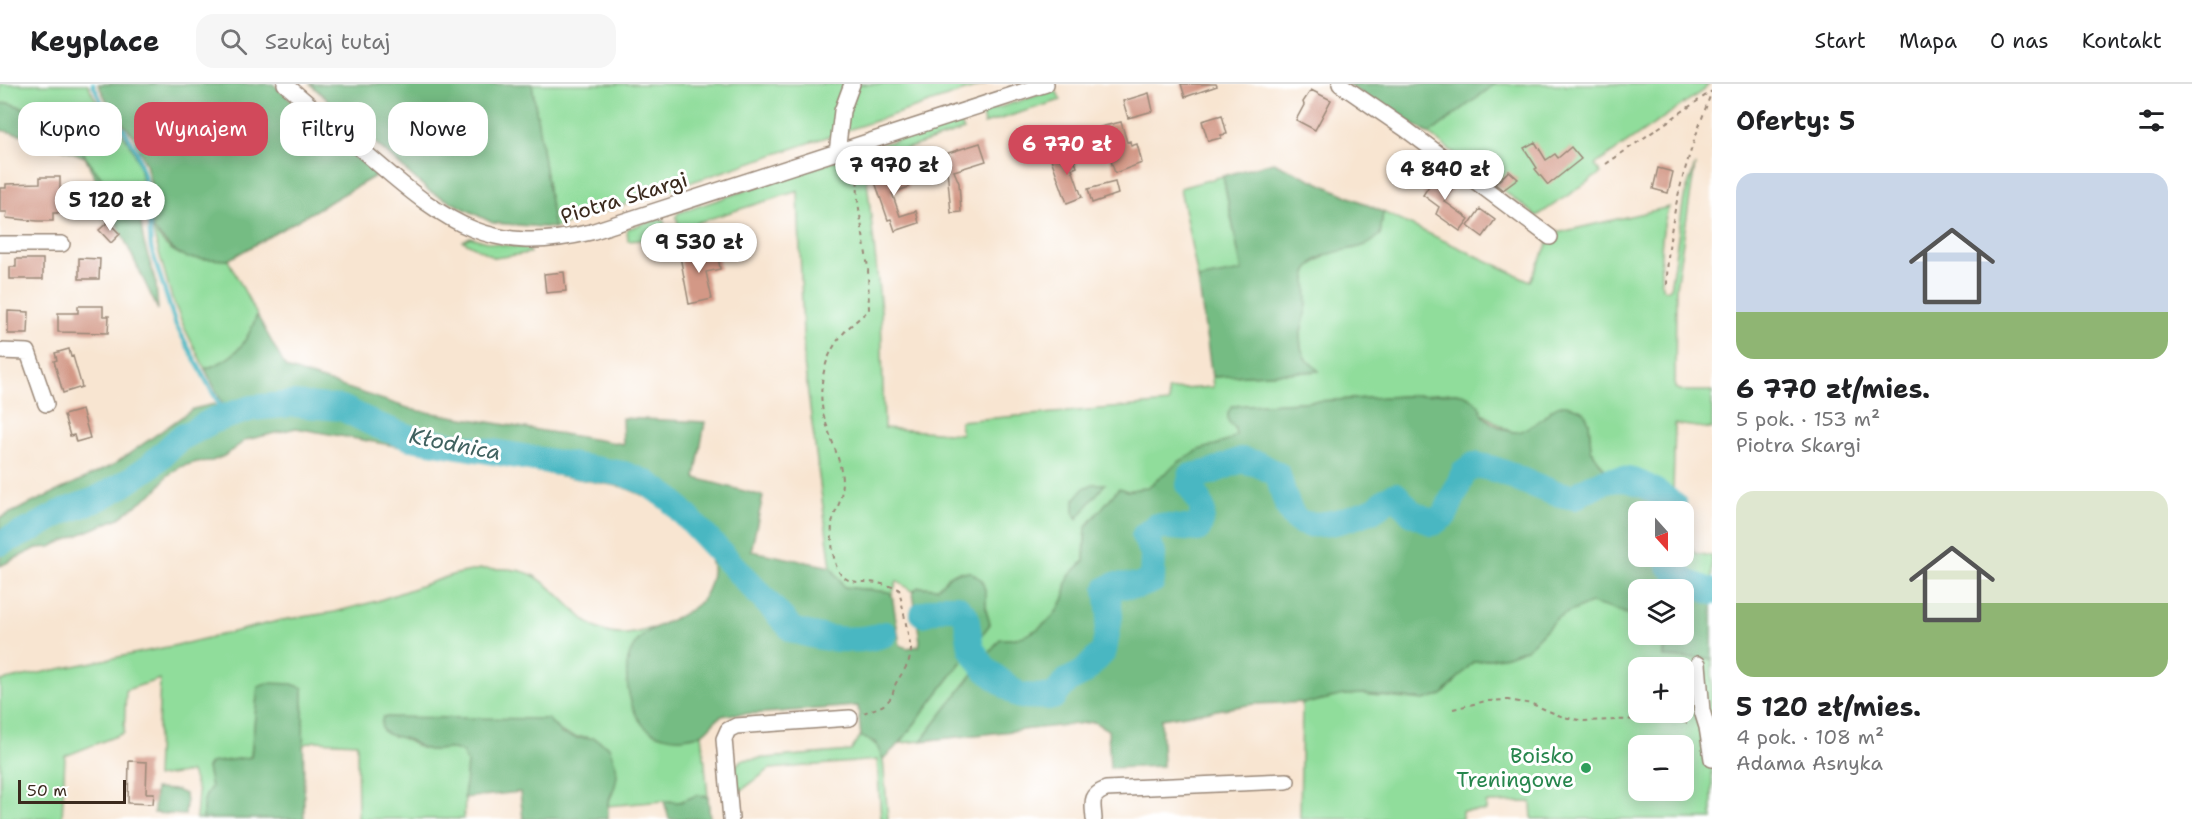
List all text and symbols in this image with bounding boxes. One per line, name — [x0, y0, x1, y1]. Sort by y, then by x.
search box — [196, 14, 616, 68]
text: Keyplace — [30, 22, 160, 60]
icon: search — [217, 25, 250, 58]
text: Szukaj tutaj — [265, 27, 390, 56]
text: Start — [1815, 27, 1866, 55]
text: Mapa — [1899, 27, 1957, 55]
text: O nas — [1990, 27, 2049, 55]
text: Kontakt — [2082, 27, 2162, 55]
chip: Kupno — [18, 102, 122, 156]
chip: Wynajem — [134, 102, 268, 156]
chip: Filtry — [280, 102, 376, 156]
chip: Nowe — [388, 102, 488, 156]
text: Oferty: 5 — [1736, 103, 1855, 138]
icon: filters — [2135, 104, 2168, 137]
pin: 6 770 zł — [1005, 125, 1129, 176]
text: 6 770 zł — [1022, 131, 1112, 157]
pin: 7 970 zł — [832, 146, 956, 197]
pin: 4 840 zł — [1383, 150, 1507, 201]
text: 7 970 zł — [849, 152, 939, 178]
text: 4 840 zł — [1400, 156, 1490, 182]
street label: Piotra Skargi — [557, 165, 691, 231]
pin: 5 120 zł — [48, 181, 172, 232]
text: 5 120 zł — [69, 187, 151, 213]
icon: home — [1898, 212, 2006, 320]
pin: 9 530 zł — [637, 223, 761, 274]
text: 9 530 zł — [655, 229, 743, 255]
text: 6 770 zł/mies. — [1736, 371, 1930, 406]
text: 5 pok. · 153 m² — [1736, 406, 1880, 432]
water label: Kłodnica — [407, 421, 503, 467]
text: Piotra Skargi — [1736, 432, 1861, 458]
north arrow — [1628, 501, 1694, 567]
map controls — [1628, 501, 1694, 801]
icon: home — [1898, 530, 2006, 638]
button: layers — [1628, 579, 1694, 645]
button: + — [1628, 657, 1694, 723]
text: 5 120 zł/mies. — [1736, 689, 1921, 724]
text: 4 pok. · 108 m² — [1736, 724, 1884, 750]
button: − — [1628, 735, 1694, 801]
place label: Boisko Treningowe — [1456, 742, 1574, 794]
text: Adama Asnyka — [1736, 750, 1883, 776]
marker: Boisko Treningowe — [1579, 761, 1593, 775]
scale bar — [18, 777, 126, 804]
text: 50 m — [27, 780, 67, 801]

